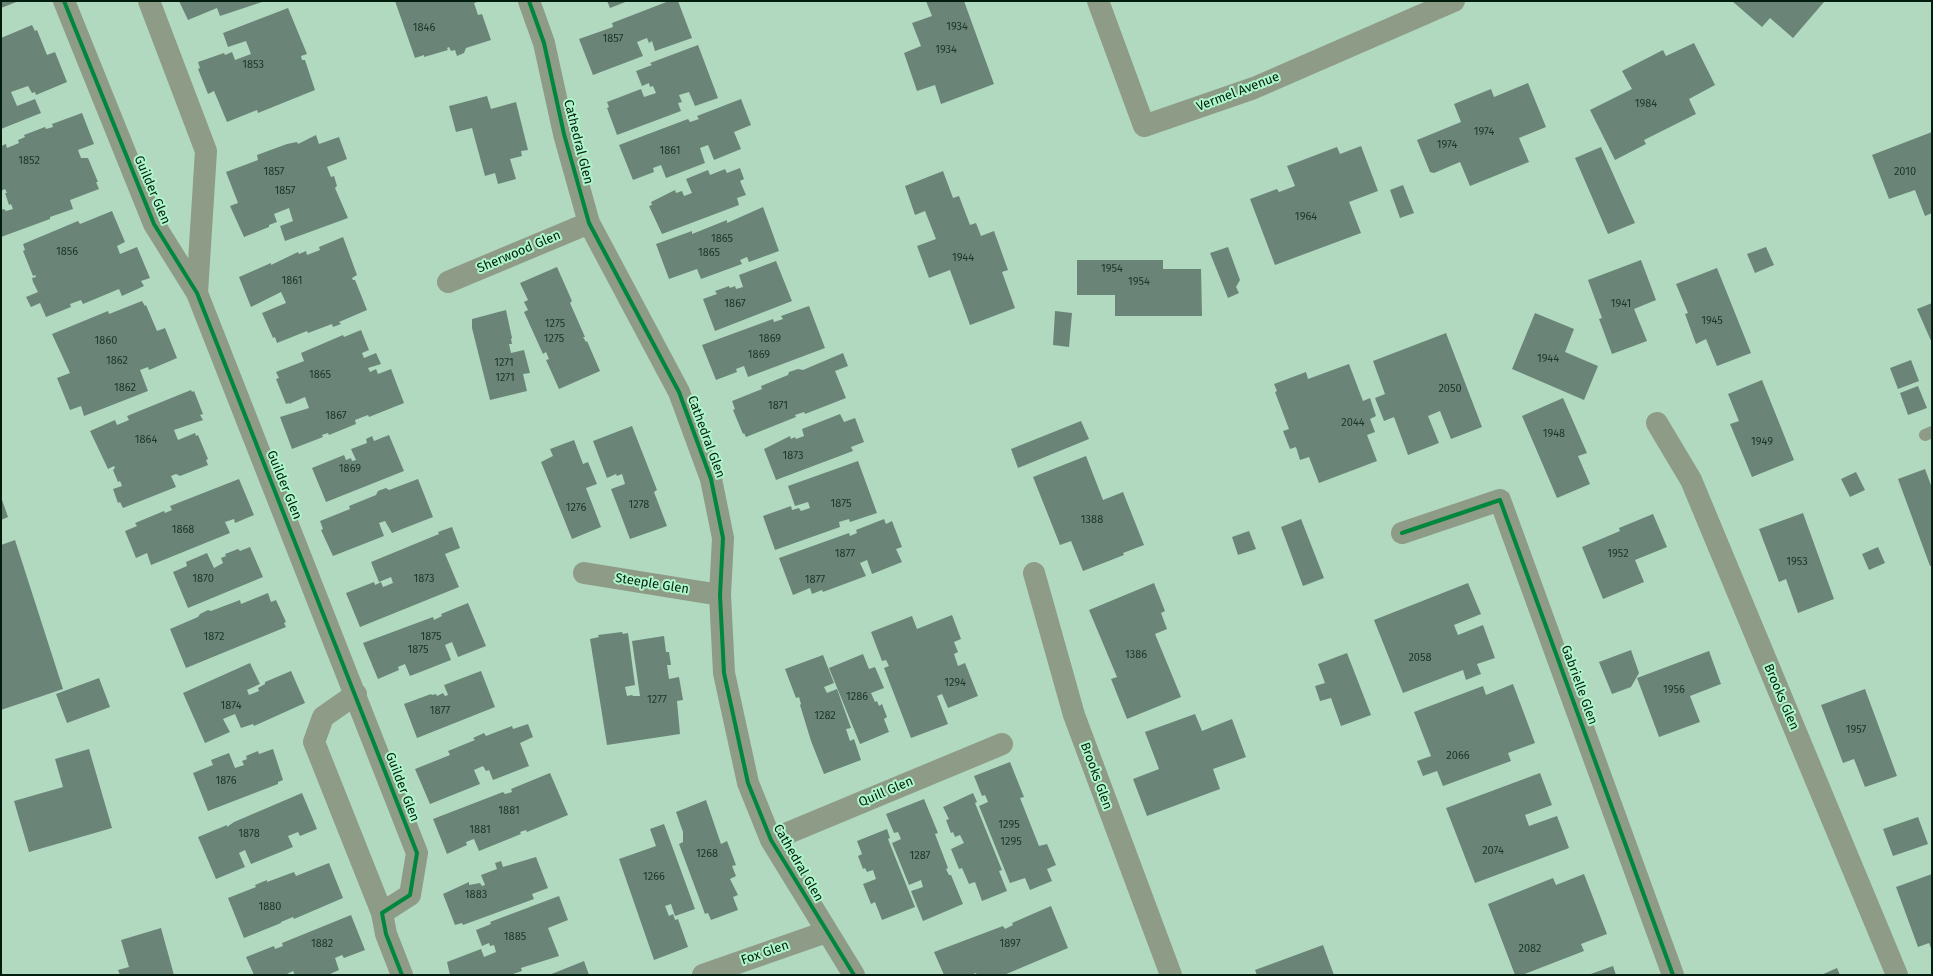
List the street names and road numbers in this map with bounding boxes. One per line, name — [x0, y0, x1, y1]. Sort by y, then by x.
street label: Vermel Avenue — [1194, 69, 1282, 115]
street label: Cathedral Glen — [560, 98, 596, 186]
street label: Guilder Glen — [131, 153, 173, 227]
street label: Sherwood Glen — [475, 227, 563, 277]
street label: Cathedral Glen — [684, 394, 728, 480]
street label: Guilder Glen — [263, 448, 305, 522]
street label: Steeple Glen — [614, 570, 690, 598]
street label: Gabrielle Glen — [1557, 643, 1601, 727]
street label: Brooks Glen — [1760, 662, 1802, 732]
street label: Brooks Glen — [1077, 740, 1115, 812]
street label: Guilder Glen — [382, 750, 422, 824]
street label: Quill Glen — [856, 774, 916, 810]
street label: Cathedral Glen — [770, 822, 826, 904]
street label: Fox Glen — [739, 938, 791, 968]

